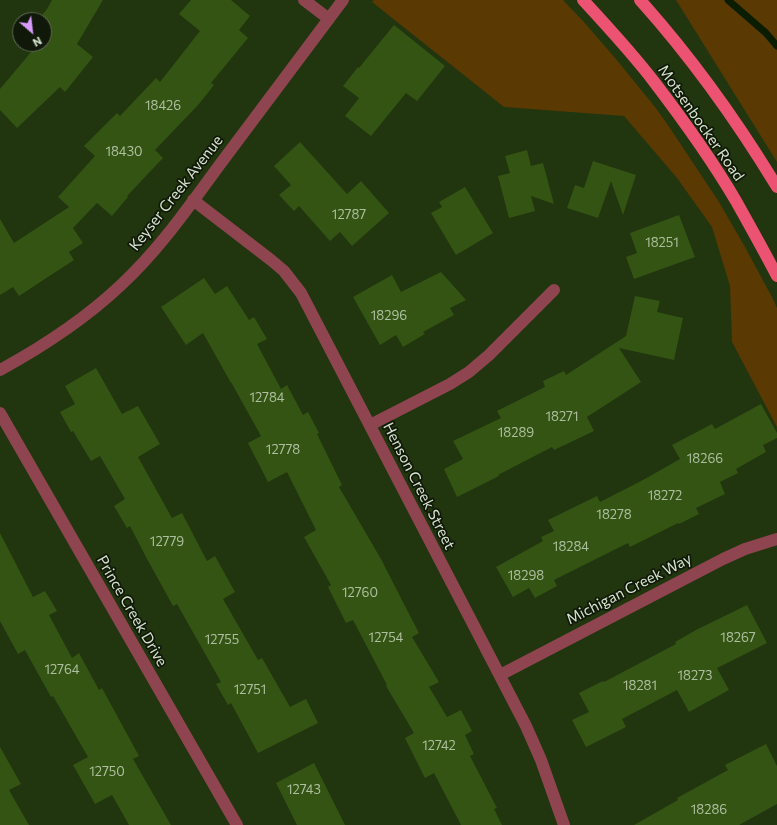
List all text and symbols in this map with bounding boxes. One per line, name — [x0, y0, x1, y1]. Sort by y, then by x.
north arrow — [12, 12, 52, 52]
text: N — [31, 34, 44, 50]
street label: Motsenbocker Road — [654, 62, 748, 184]
house number: 18426 — [145, 98, 181, 114]
street label: Keyser Creek Avenue — [125, 132, 227, 254]
house number: 18430 — [105, 144, 143, 160]
house number: 12787 — [332, 207, 366, 223]
house number: 18251 — [645, 235, 679, 251]
house number: 18296 — [371, 308, 407, 324]
house number: 12784 — [249, 390, 285, 406]
house number: 18271 — [545, 409, 579, 425]
street label: Henson Creek Street — [379, 419, 459, 553]
house number: 18289 — [498, 425, 534, 441]
house number: 12778 — [266, 442, 300, 458]
house number: 18266 — [687, 451, 723, 467]
house number: 18272 — [648, 488, 682, 504]
house number: 18278 — [596, 507, 632, 523]
house number: 12779 — [150, 534, 184, 550]
house number: 18284 — [553, 539, 589, 555]
street label: Michigan Creek Way — [563, 550, 695, 628]
street label: Prince Creek Drive — [93, 552, 171, 670]
house number: 18298 — [508, 568, 544, 584]
house number: 12760 — [342, 585, 378, 601]
house number: 12754 — [369, 630, 403, 646]
house number: 18267 — [720, 630, 756, 646]
house number: 12755 — [205, 632, 239, 648]
house number: 12764 — [44, 662, 80, 678]
house number: 18273 — [678, 668, 712, 684]
house number: 18281 — [623, 678, 657, 694]
house number: 12751 — [234, 682, 266, 698]
house number: 12742 — [422, 738, 456, 754]
house number: 12750 — [89, 764, 125, 780]
house number: 12743 — [287, 782, 321, 798]
house number: 18286 — [691, 802, 727, 818]

